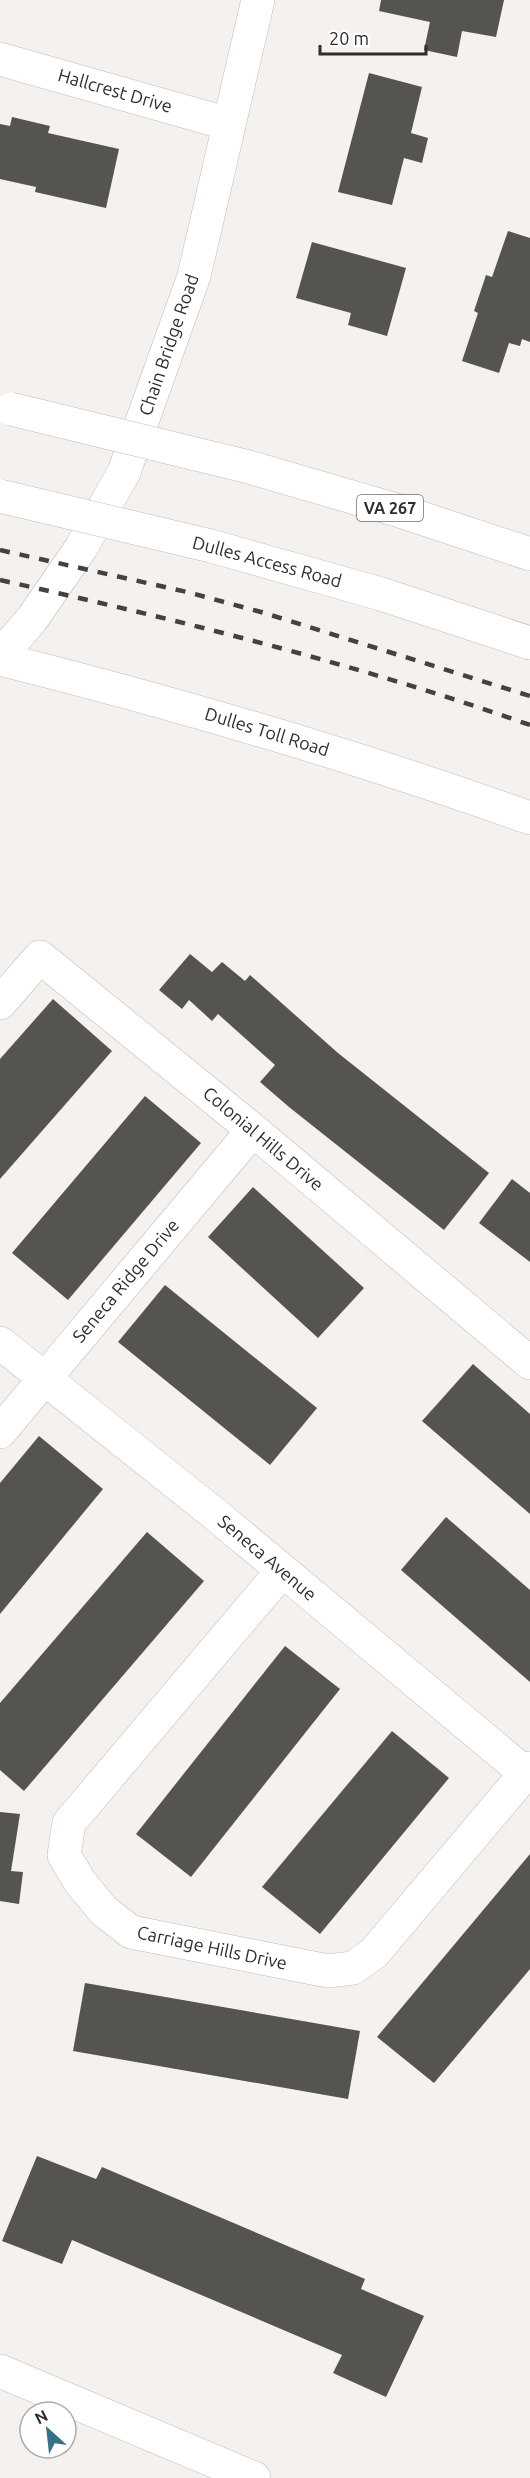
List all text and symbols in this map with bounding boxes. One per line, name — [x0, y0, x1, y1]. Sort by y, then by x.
scale bar — [320, 18, 426, 56]
text: 20 m — [329, 28, 369, 48]
street label: Hallcrest Drive — [56, 64, 175, 116]
street label: Chain Bridge Road — [134, 271, 202, 418]
road number: VA 267 — [357, 495, 423, 521]
street label: Dulles Access Road — [190, 531, 344, 591]
street label: Dulles Toll Road — [203, 703, 332, 759]
street label: Colonial Hills Drive — [200, 1082, 328, 1194]
street label: Seneca Ridge Drive — [68, 1215, 183, 1346]
street label: Seneca Avenue — [215, 1510, 321, 1604]
street label: Carriage Hills Drive — [135, 1921, 289, 1973]
north arrow — [18, 2400, 78, 2460]
text: N — [32, 2406, 51, 2427]

